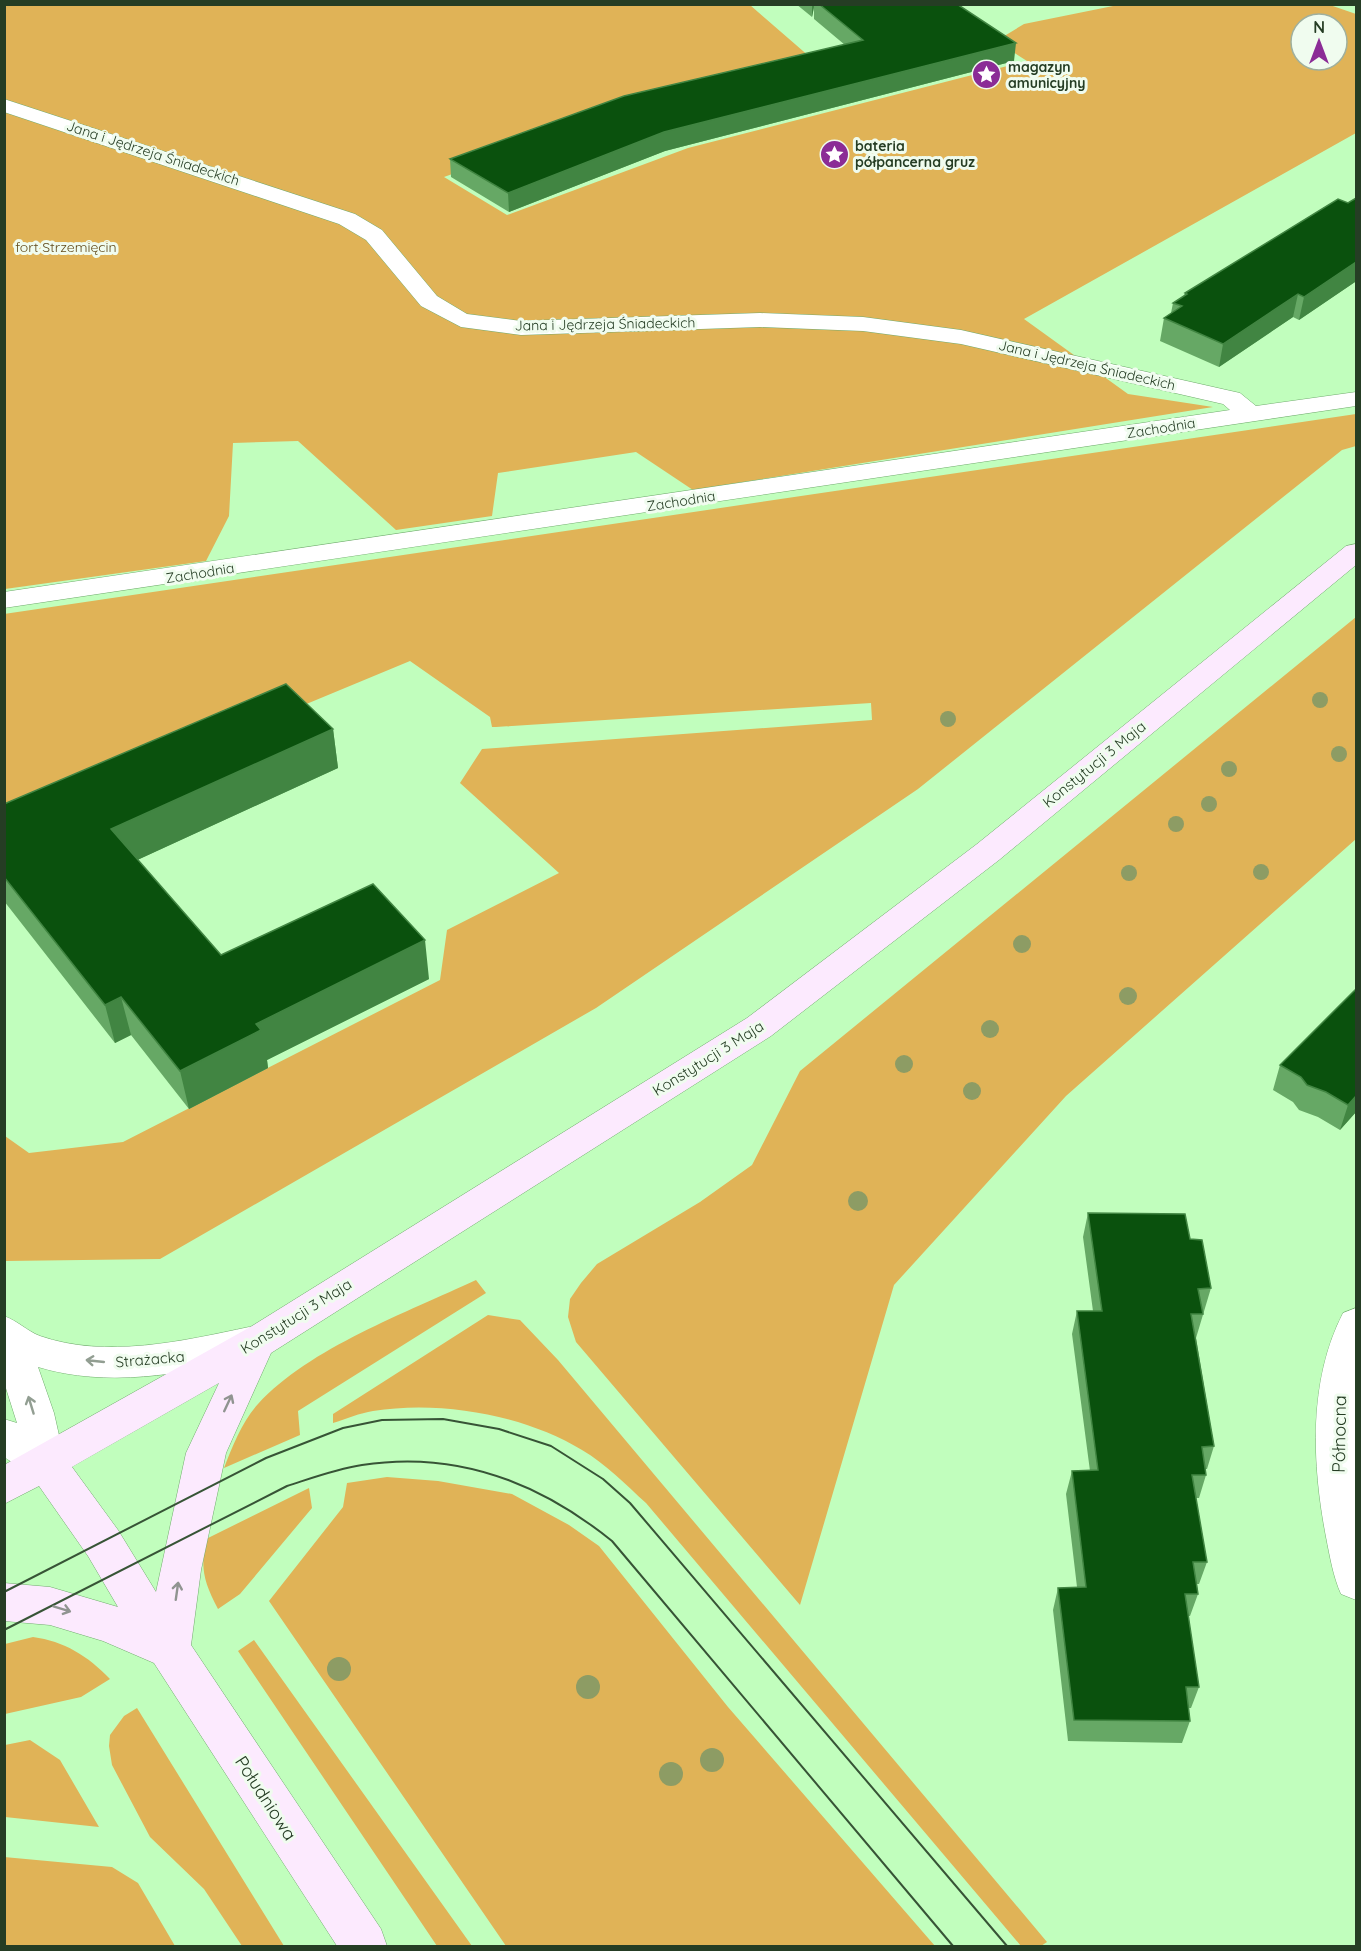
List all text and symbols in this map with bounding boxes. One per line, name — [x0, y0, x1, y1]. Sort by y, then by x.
north arrow — [1289, 12, 1349, 72]
text: N — [1313, 17, 1325, 37]
place label: magazyn amunicyjny — [1008, 58, 1085, 92]
place icon: magazyn amunicyjny — [971, 59, 1003, 91]
street label: Jana i Jędrzeja Śniadeckich — [64, 116, 242, 190]
place label: bateria półpancerna gruz — [855, 137, 975, 171]
place icon: bateria półpancerna gruz — [818, 138, 850, 170]
park label: fort Strzemięcin — [15, 238, 117, 256]
street label: Jana i Jędrzeja Śniadeckich — [514, 313, 696, 335]
street label: Jana i Jędrzeja Śniadeckich — [997, 336, 1177, 394]
street label: Zachodnia — [1125, 414, 1197, 442]
street label: Zachodnia — [645, 487, 717, 515]
street label: Zachodnia — [164, 559, 236, 587]
street label: Konstytucji 3 Maja — [1038, 716, 1150, 812]
street label: Konstytucji 3 Maja — [649, 1016, 767, 1100]
street label: Konstytucji 3 Maja — [237, 1274, 355, 1358]
street label: Strażacka — [115, 1347, 185, 1371]
one-way arrow — [86, 1355, 106, 1366]
one-way arrow — [222, 1395, 234, 1413]
street label: Północna — [1327, 1395, 1351, 1473]
one-way arrow — [25, 1396, 36, 1415]
one-way arrow — [172, 1581, 183, 1601]
one-way arrow — [52, 1604, 71, 1615]
street label: Południowa — [230, 1751, 302, 1845]

